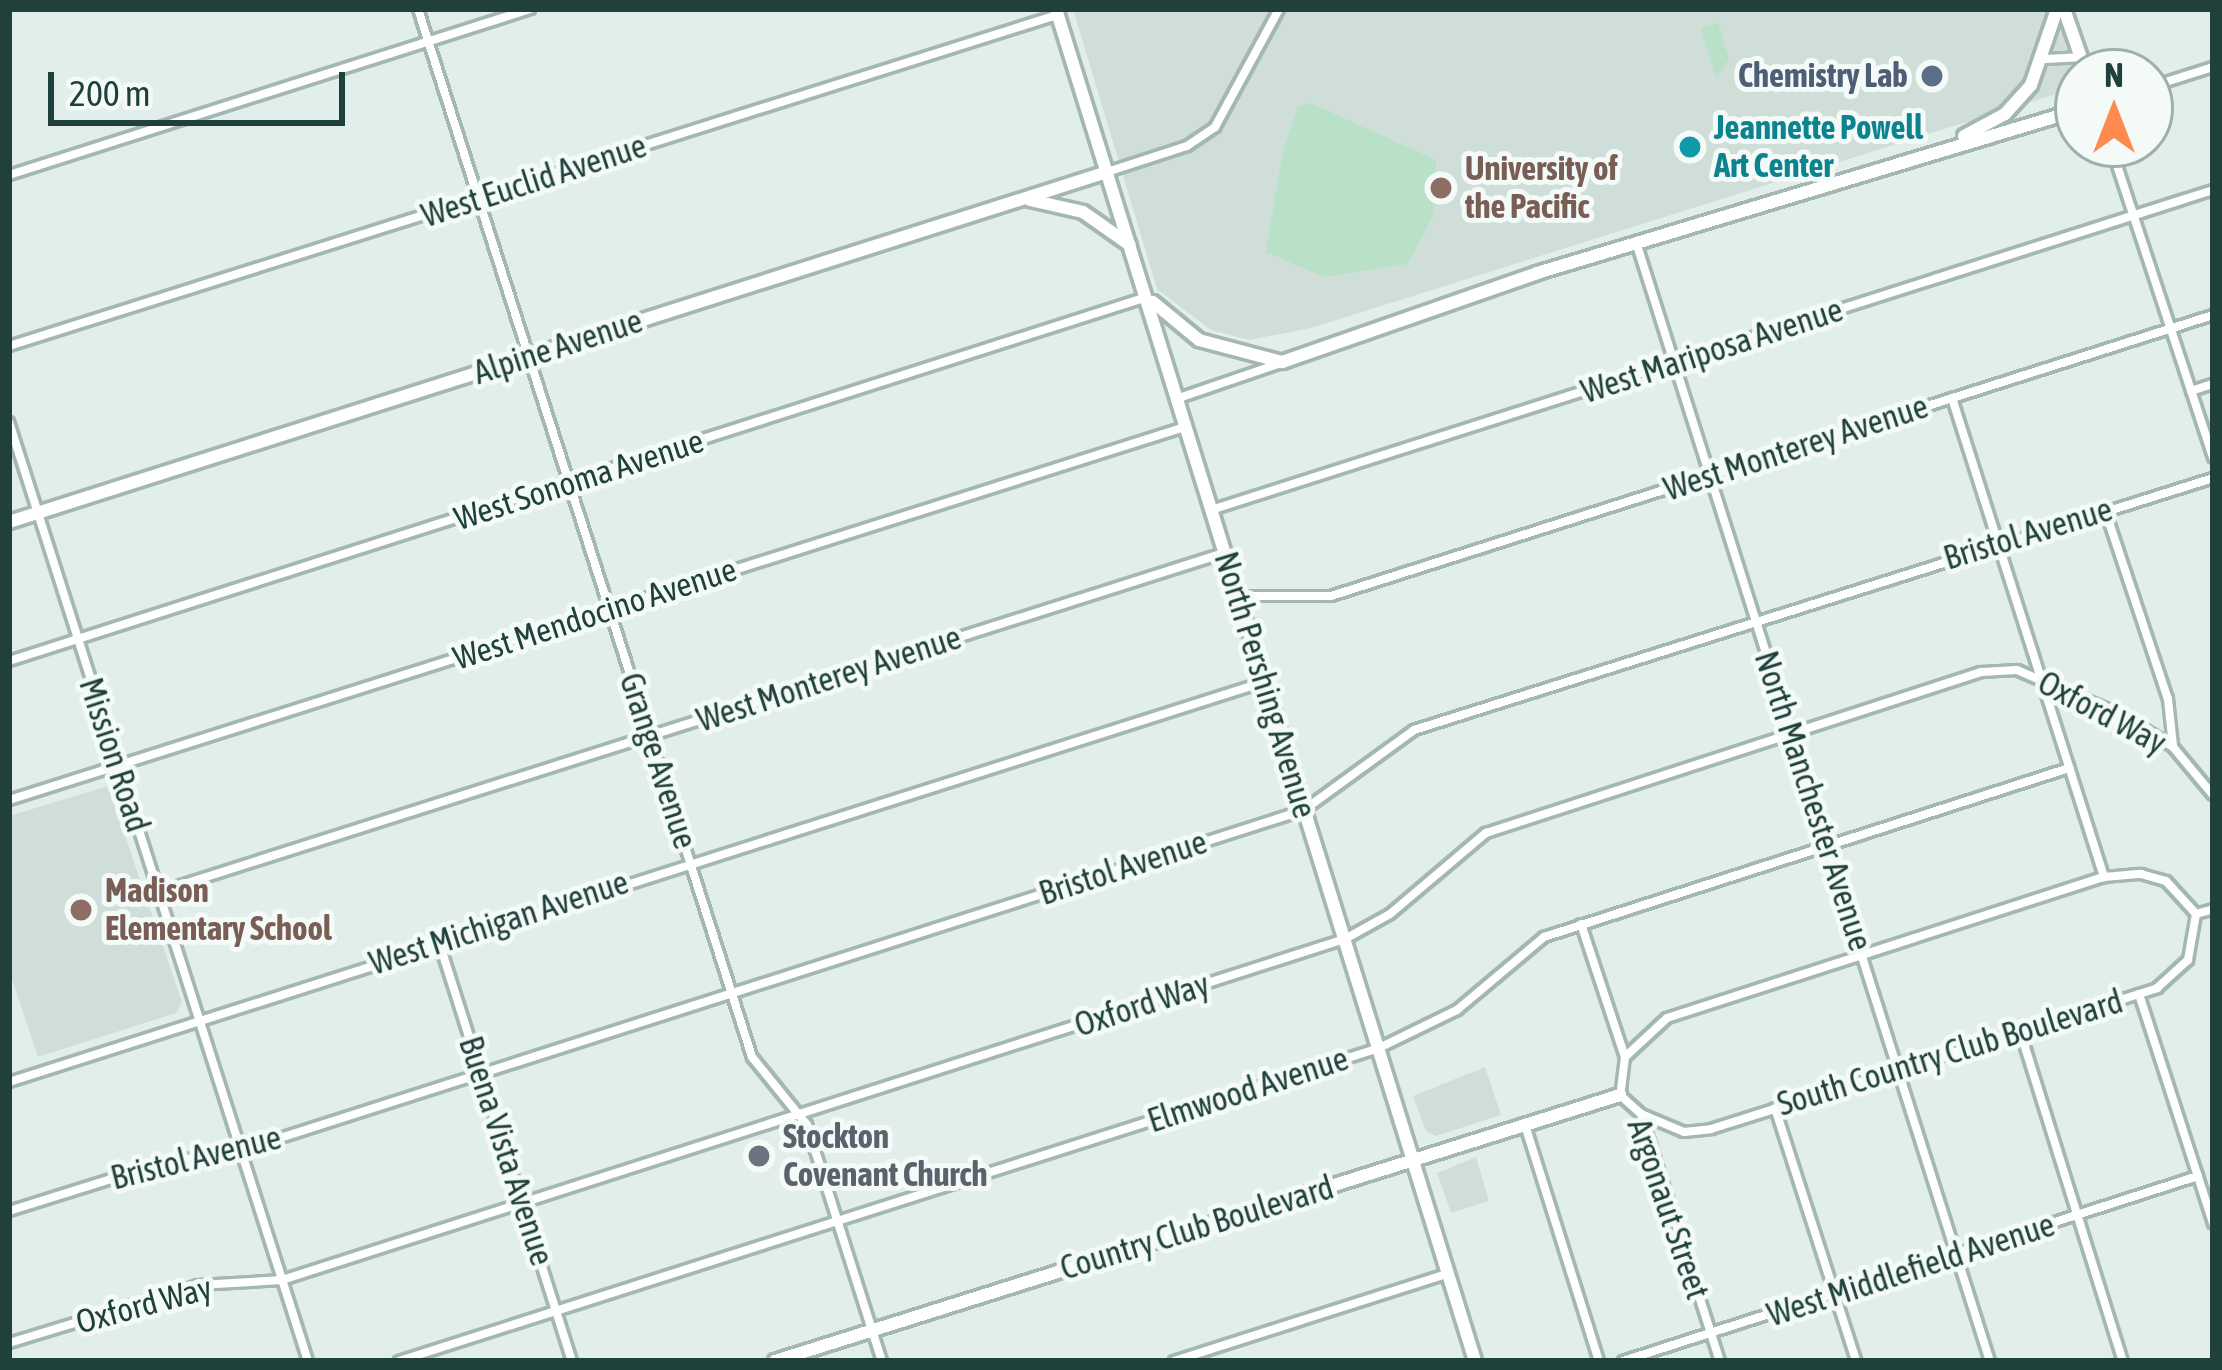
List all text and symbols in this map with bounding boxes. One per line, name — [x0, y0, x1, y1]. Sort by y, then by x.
scale bar — [54, 48, 351, 122]
north arrow — [2054, 48, 2174, 168]
place label: Chemistry Lab — [1738, 56, 1908, 96]
text: N — [2104, 56, 2124, 94]
marker: Chemistry Lab — [1919, 63, 1945, 89]
text: 200 m — [69, 72, 151, 114]
place label: Jeannette Powell Art Center — [1714, 108, 1923, 186]
street label: West Euclid Avenue — [417, 126, 651, 236]
marker: Jeannette Powell Art Center — [1677, 134, 1703, 160]
place label: University of the Pacific — [1465, 149, 1618, 227]
marker: University of the Pacific — [1428, 175, 1454, 201]
street label: West Mariposa Avenue — [1576, 290, 1848, 412]
street label: Alpine Avenue — [469, 301, 647, 393]
street label: West Monterey Avenue — [1659, 387, 1933, 509]
street label: West Sonoma Avenue — [450, 421, 708, 539]
street label: Bristol Avenue — [1939, 490, 2117, 578]
street label: North Pershing Avenue — [1206, 547, 1324, 823]
street label: West Mendocino Avenue — [449, 550, 741, 678]
street label: West Monterey Avenue — [692, 618, 966, 740]
street label: North Manchester Avenue — [1746, 646, 1880, 956]
street label: Oxford Way — [2031, 663, 2173, 763]
street label: Grange Avenue — [611, 668, 705, 854]
street label: Mission Road — [71, 673, 157, 837]
street label: Bristol Avenue — [1034, 822, 1212, 914]
street label: West Michigan Avenue — [365, 862, 633, 984]
place label: Madison Elementary School — [105, 871, 332, 949]
marker: Madison Elementary School — [68, 897, 94, 923]
street label: Oxford Way — [1070, 965, 1214, 1045]
street label: South Country Club Boulevard — [1773, 982, 2127, 1124]
street label: Buena Vista Avenue — [450, 1031, 562, 1271]
street label: Elmwood Avenue — [1143, 1039, 1353, 1141]
street label: Argonaut Street — [1619, 1114, 1717, 1304]
place label: Stockton Covenant Church — [783, 1117, 987, 1195]
street label: Bristol Avenue — [107, 1118, 285, 1198]
marker: Stockton Covenant Church — [746, 1143, 772, 1169]
street label: Country Club Boulevard — [1056, 1168, 1338, 1288]
street label: West Middlefield Avenue — [1762, 1205, 2060, 1335]
street label: Oxford Way — [72, 1268, 216, 1342]

